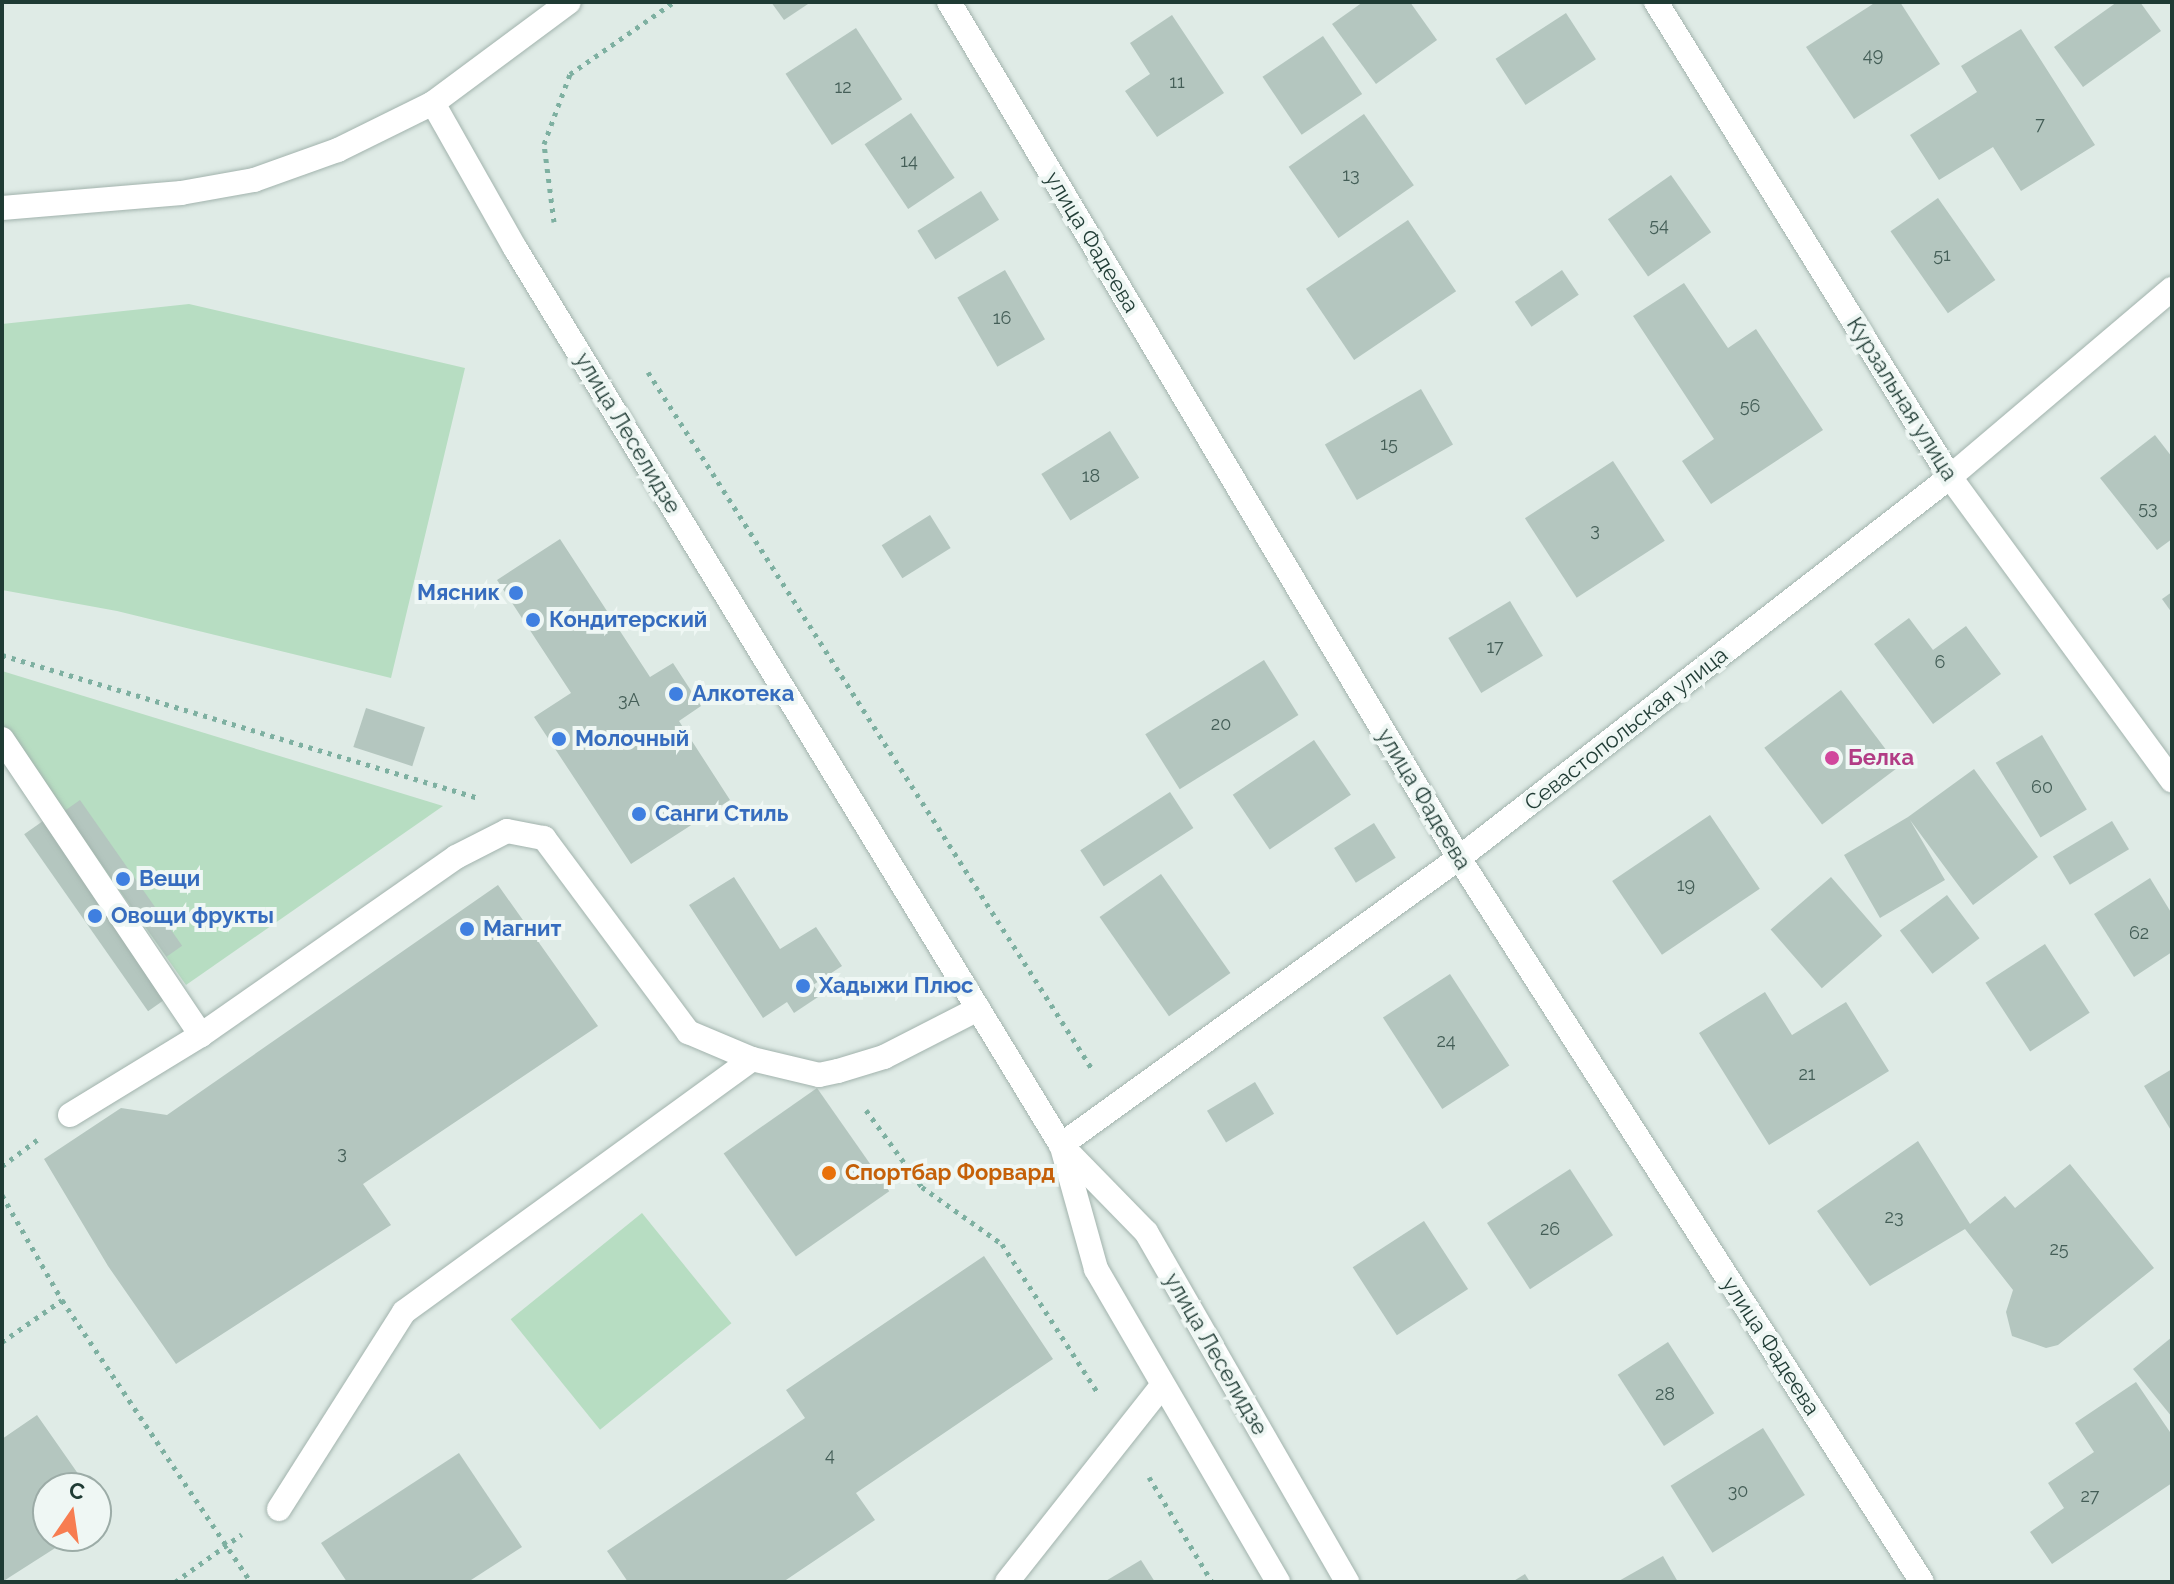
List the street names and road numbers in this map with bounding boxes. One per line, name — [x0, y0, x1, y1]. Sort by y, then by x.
street label: улица Фадеева — [1039, 167, 1145, 317]
street label: Курзальная улица — [1841, 312, 1963, 486]
street label: улица Леселидзе — [570, 348, 686, 518]
street label: Севастопольская улица — [1519, 641, 1733, 817]
street label: улица Фадеева — [1371, 724, 1477, 874]
street label: улица Леселидзе — [1159, 1268, 1273, 1440]
street label: улица Фадеева — [1716, 1272, 1826, 1420]

